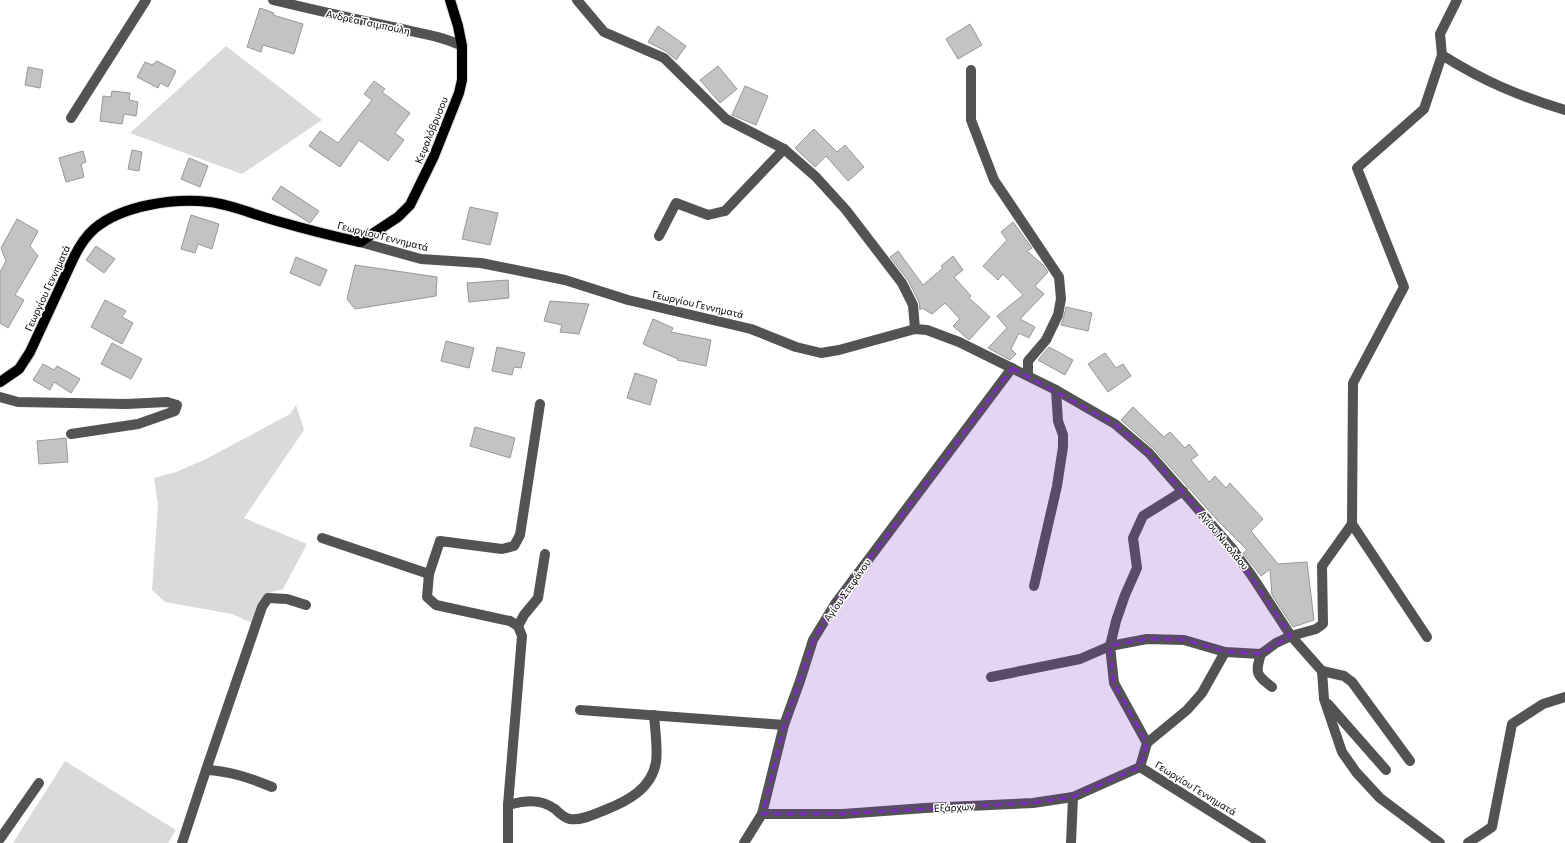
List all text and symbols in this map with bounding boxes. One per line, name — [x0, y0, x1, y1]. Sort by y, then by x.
street label: Ανδρέα Τσιμπούλη — [325, 7, 411, 37]
street label: Κεφαλόβρυσου — [412, 94, 450, 165]
street label: Γεωργίου Γεννηματά — [336, 219, 430, 253]
street label: Γεωργίου Γεννηματά — [22, 243, 72, 333]
street label: Γεωργίου Γεννηματά — [651, 288, 745, 320]
street label: Αγίου Νικολάου — [1196, 508, 1252, 572]
street label: Αγίου Στεφάνου — [821, 556, 873, 624]
street label: Γεωργίου Γεννηματά — [1153, 758, 1239, 818]
street label: Εξάρχων — [934, 800, 974, 814]

